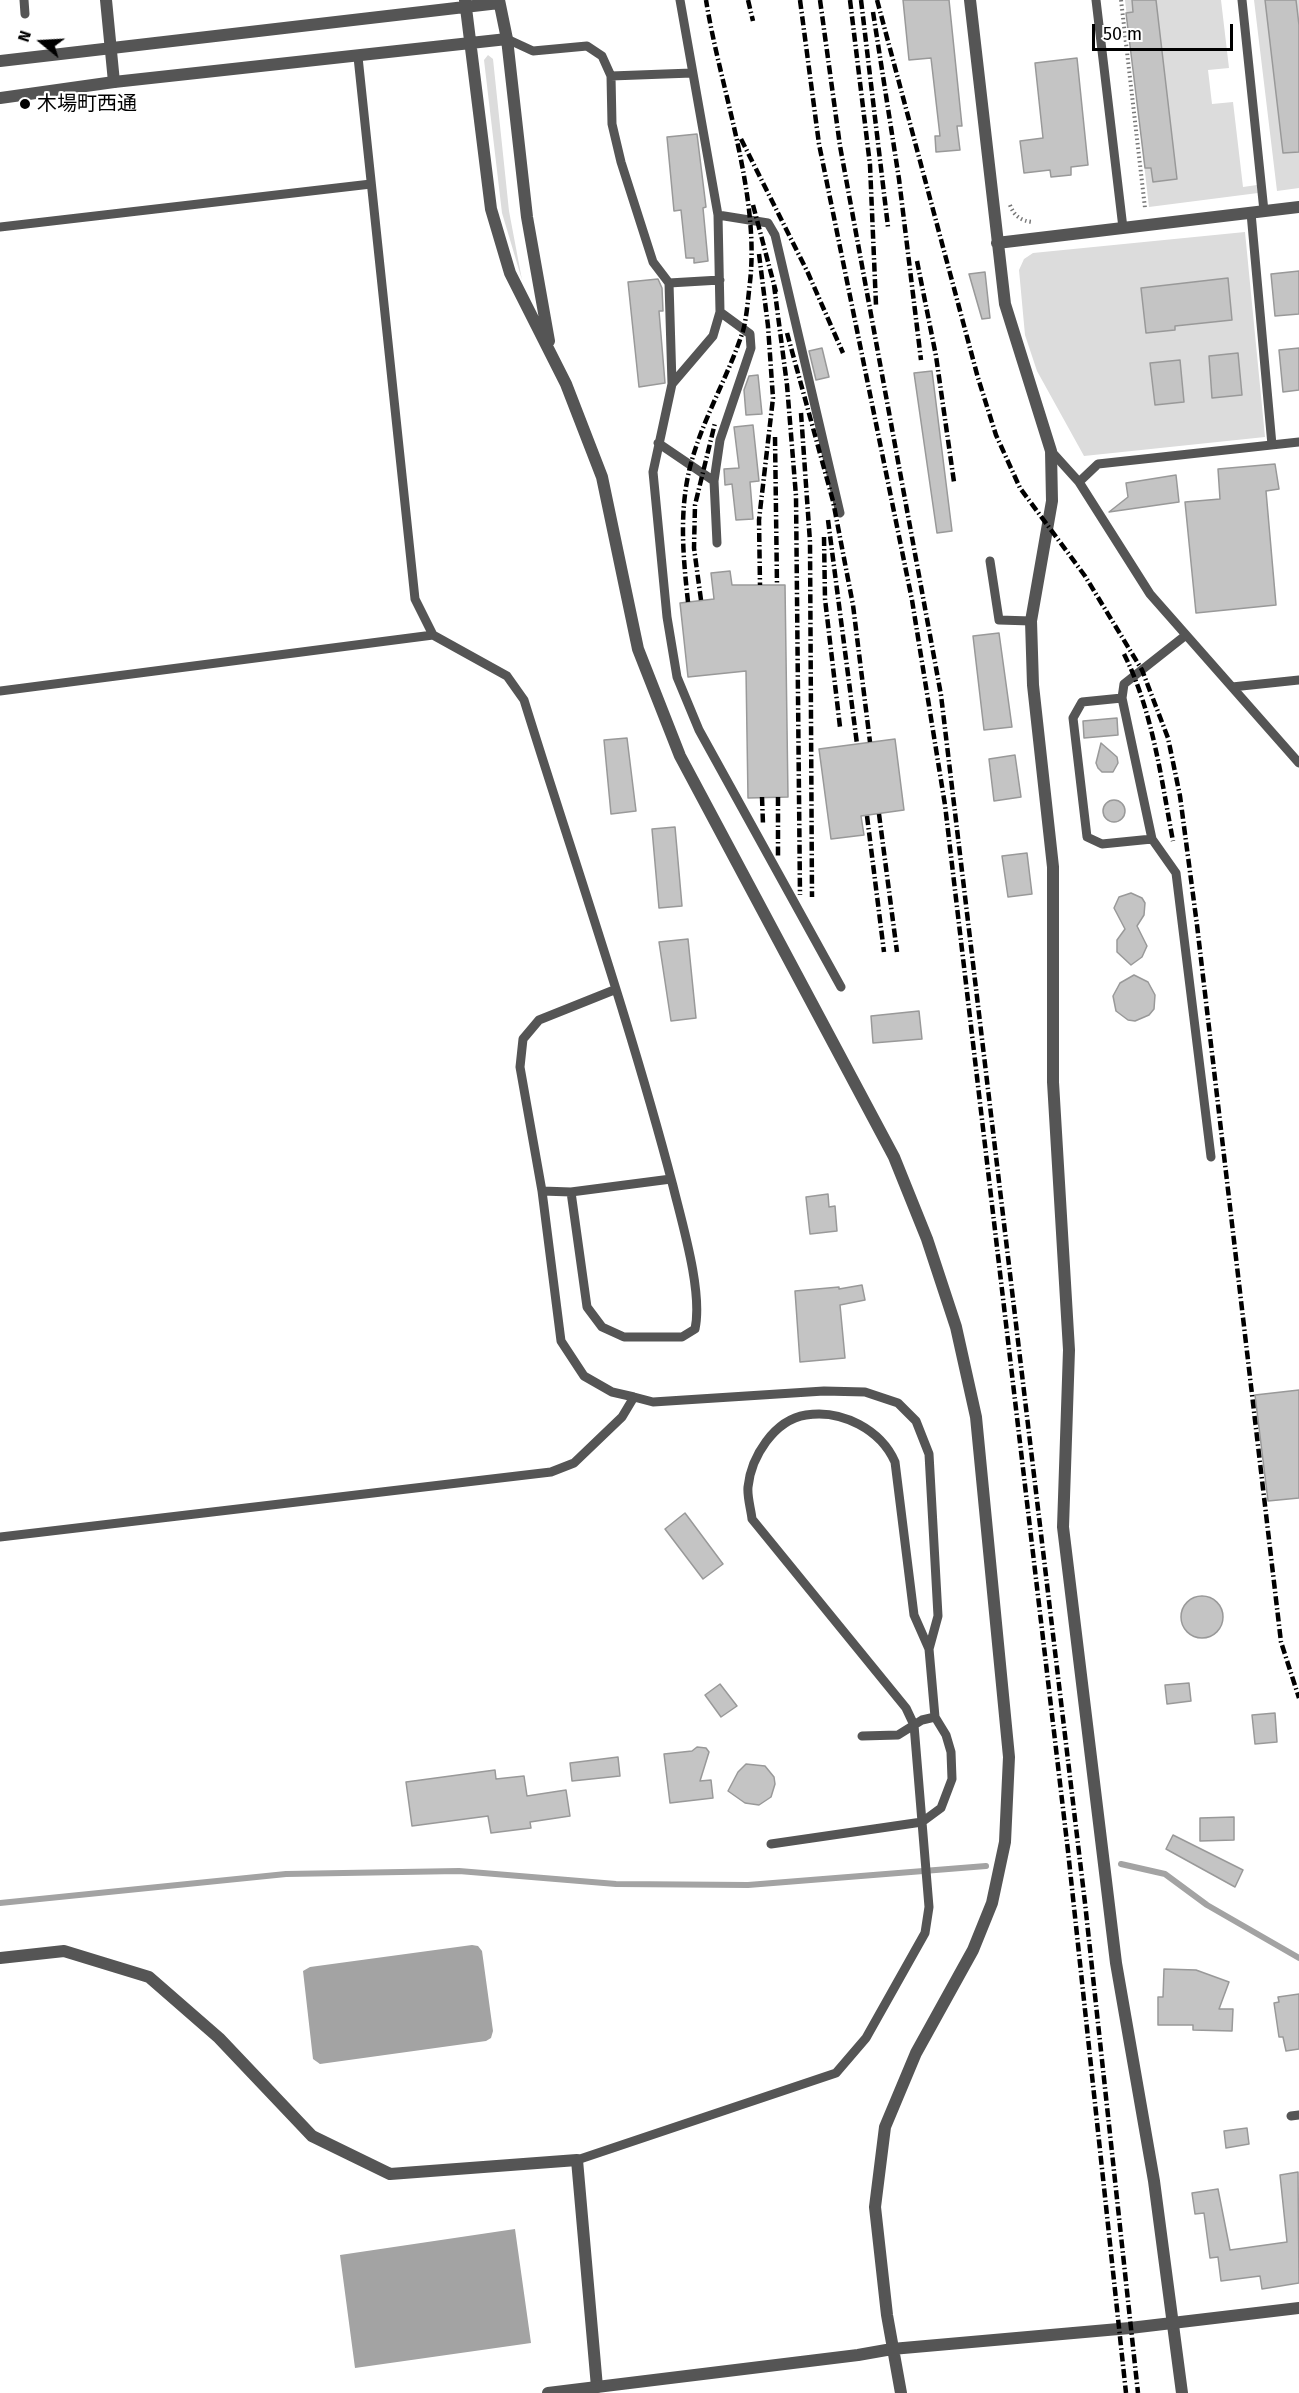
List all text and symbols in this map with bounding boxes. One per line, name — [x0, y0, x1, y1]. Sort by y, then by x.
north arrow — [12, 12, 72, 72]
scale bar — [1095, 12, 1236, 50]
text: 50 m — [1103, 23, 1142, 45]
text: N — [14, 28, 35, 44]
place label: 木場町西通 — [37, 92, 137, 116]
marker: 木場町西通 — [18, 97, 32, 111]

